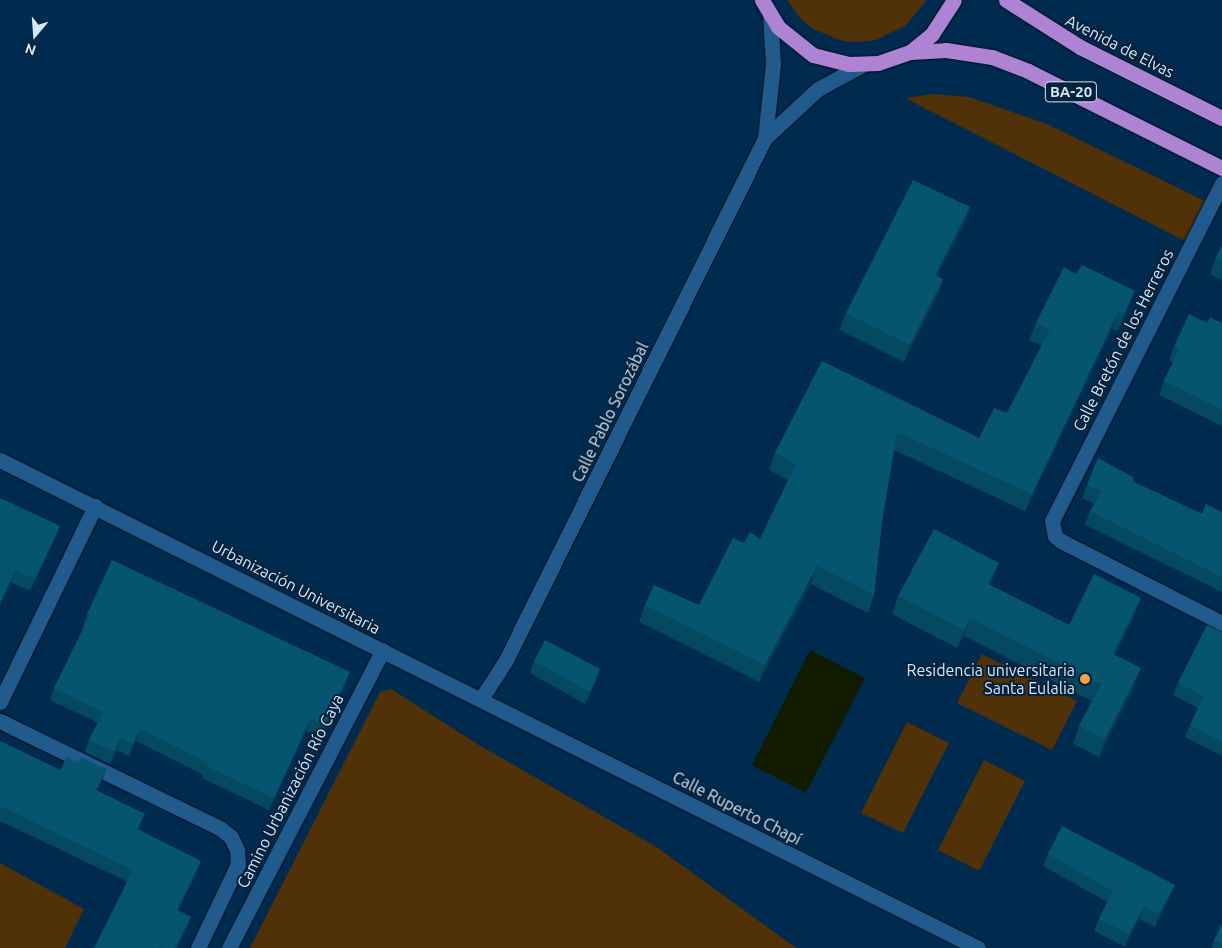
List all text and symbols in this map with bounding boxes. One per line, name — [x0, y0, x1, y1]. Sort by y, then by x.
north arrow — [10, 10, 60, 60]
street label: Avenida de Elvas — [1063, 10, 1177, 82]
text: N — [23, 40, 38, 58]
road number: BA-20 — [1045, 80, 1097, 104]
street label: Calle Bretón de los Herreros — [1069, 246, 1177, 434]
street label: Calle Pablo Sorozábal — [568, 339, 652, 485]
street label: Urbanización Universitaria — [208, 536, 384, 638]
place label: Residencia universitaria Santa Eulalia — [907, 660, 1075, 698]
marker: Residencia universitaria Santa Eulalia — [1079, 673, 1091, 685]
street label: Camino Urbanización Río Caya — [233, 691, 347, 891]
street label: Calle Ruperto Chapí — [669, 767, 805, 849]

